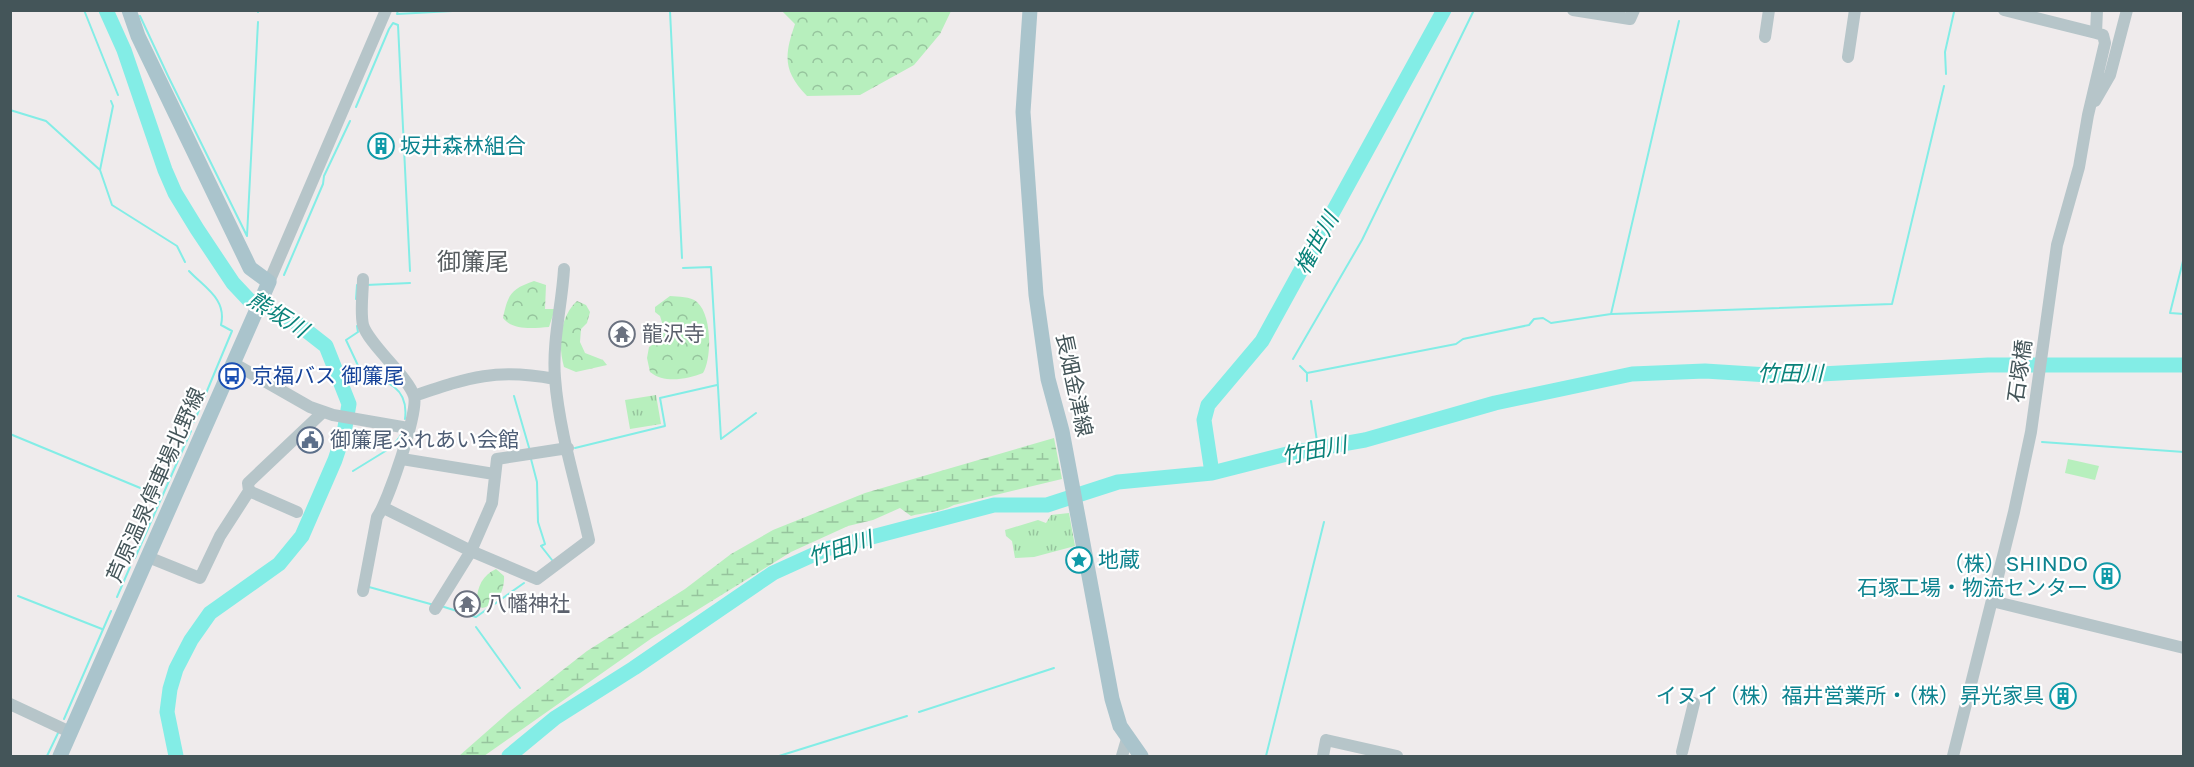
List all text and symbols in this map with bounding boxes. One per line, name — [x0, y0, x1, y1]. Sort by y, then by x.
building icon: 坂井森林組合 — [366, 131, 396, 161]
place label: 坂井森林組合 — [400, 132, 526, 158]
water label: 権世川 — [1288, 206, 1344, 278]
district label: 御簾尾 — [437, 246, 509, 275]
water label: 熊坂川 — [243, 285, 315, 344]
temple icon: 龍沢寺 — [607, 319, 637, 349]
place label: 龍沢寺 — [642, 320, 705, 346]
street label: 長畑金津線 — [1051, 331, 1099, 439]
street label: 石塚橋 — [2002, 338, 2036, 404]
water label: 竹田川 — [1757, 359, 1825, 386]
bus stop icon: 京福バス 御簾尾 — [217, 361, 247, 391]
place label: 京福バス 御簾尾 — [252, 362, 404, 388]
street label: 芦原温泉停車場北野線 — [101, 383, 210, 586]
public building icon: 御簾尾ふれあい会館 — [295, 425, 325, 455]
place label: 御簾尾ふれあい会館 — [330, 426, 519, 452]
water label: 竹田川 — [1279, 430, 1351, 469]
water label: 竹田川 — [804, 524, 877, 571]
place icon: 地蔵 — [1064, 545, 1094, 575]
place label: 地蔵 — [1098, 546, 1140, 572]
place label: （株）SHINDO 石塚工場・物流センター — [1857, 550, 2088, 600]
building icon: （株）SHINDO 石塚工場・物流センター — [2092, 561, 2122, 591]
temple icon: 八幡神社 — [452, 589, 482, 619]
place label: 八幡神社 — [486, 590, 570, 616]
building icon: イヌイ（株）福井営業所・（株）昇光家具 — [2048, 681, 2078, 711]
place label: イヌイ（株）福井営業所・（株）昇光家具 — [1656, 682, 2044, 708]

